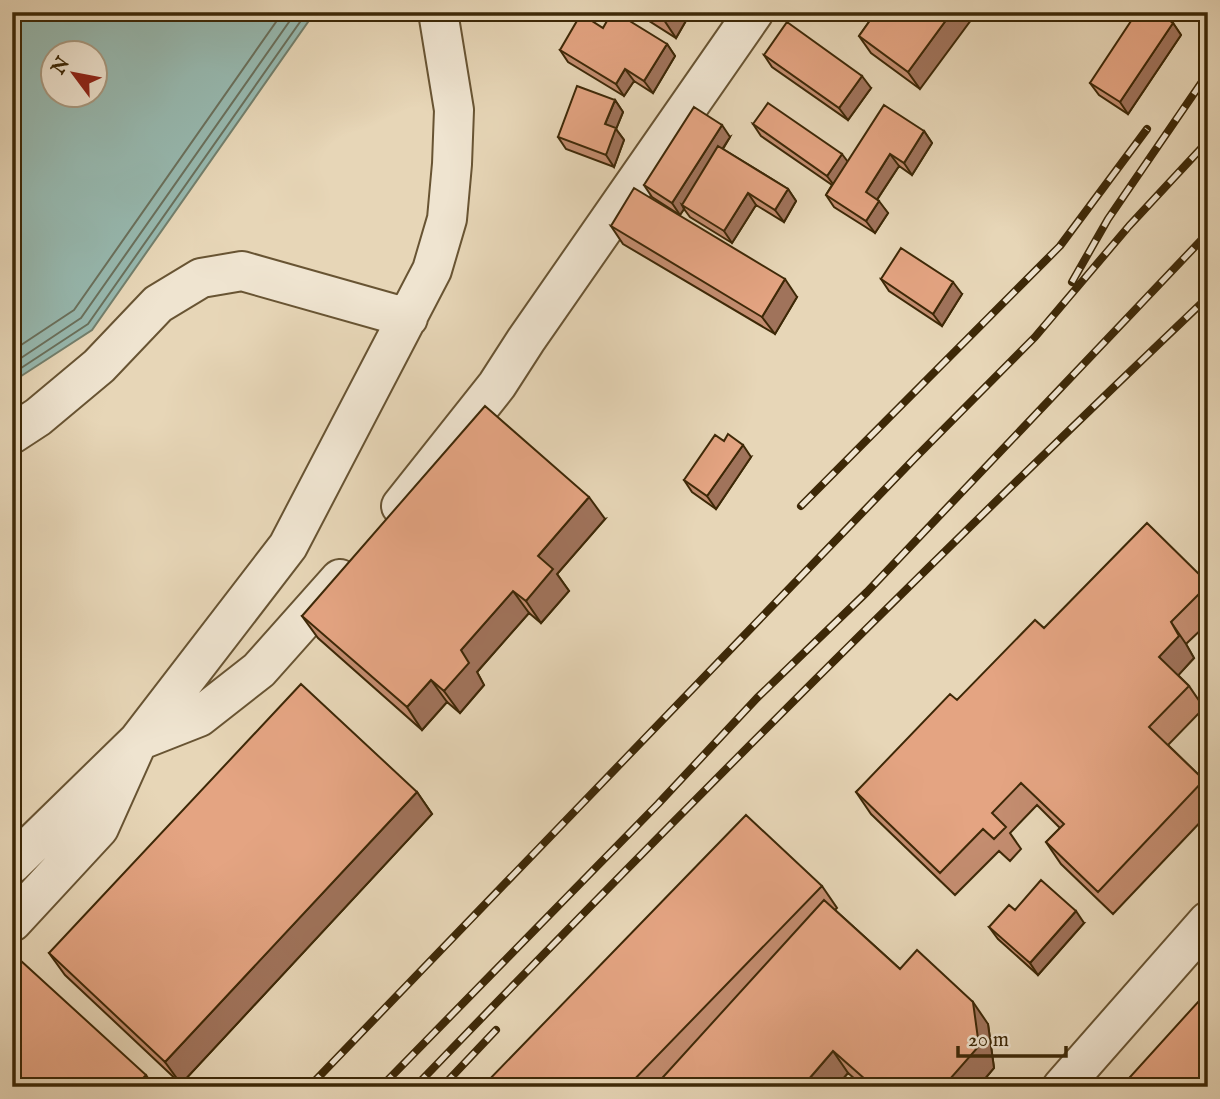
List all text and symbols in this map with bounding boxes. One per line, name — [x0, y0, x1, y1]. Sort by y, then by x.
north arrow — [38, 38, 108, 108]
text: N — [46, 52, 76, 80]
scale bar — [958, 1015, 1066, 1059]
text: 20 m — [968, 1027, 1009, 1054]

